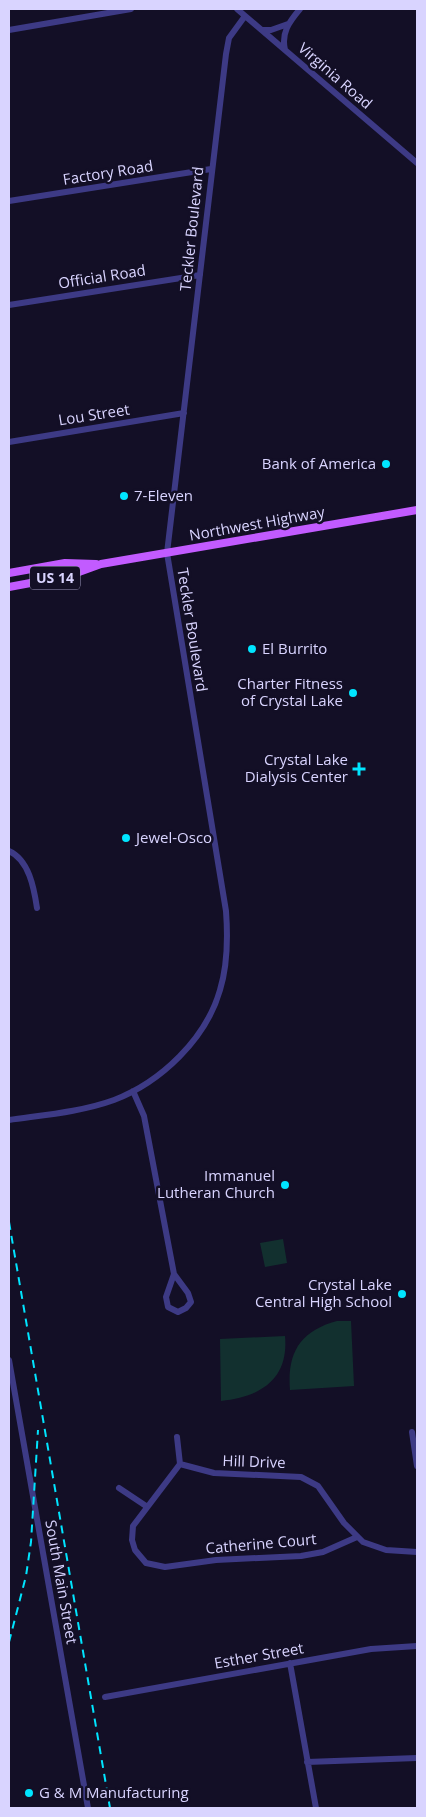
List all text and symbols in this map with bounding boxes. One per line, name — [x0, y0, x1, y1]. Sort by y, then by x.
street label: Virginia Road — [294, 38, 377, 113]
street label: Factory Road — [61, 155, 154, 189]
street label: Teckler Boulevard — [175, 166, 207, 292]
street label: Official Road — [57, 259, 147, 293]
street label: Lou Street — [57, 399, 131, 430]
place label: Bank of America — [262, 453, 376, 473]
marker: Bank of America — [380, 458, 392, 470]
place label: 7-Eleven — [134, 485, 193, 505]
marker: 7-Eleven — [118, 490, 130, 502]
street label: Northwest Highway — [188, 501, 327, 545]
road number: US 14 — [30, 566, 80, 590]
street label: Teckler Boulevard — [173, 566, 213, 693]
place label: El Burrito — [262, 638, 327, 658]
marker: El Burrito — [246, 643, 258, 655]
place label: Charter Fitness of Crystal Lake — [237, 673, 343, 710]
marker: Charter Fitness of Crystal Lake — [347, 687, 359, 699]
place label: Crystal Lake Dialysis Center — [245, 749, 348, 786]
marker: Crystal Lake Dialysis Center — [352, 762, 366, 776]
place label: Jewel-Osco — [134, 827, 212, 847]
marker: Jewel-Osco — [120, 832, 132, 844]
place label: Immanuel Lutheran Church — [157, 1165, 275, 1202]
marker: Immanuel Lutheran Church — [279, 1179, 291, 1191]
place label: Crystal Lake Central High School — [255, 1274, 392, 1311]
marker: Crystal Lake Central High School — [396, 1288, 408, 1300]
street label: Hill Drive — [222, 1450, 286, 1472]
street label: South Main Street — [41, 1518, 83, 1645]
street label: Catherine Court — [205, 1528, 317, 1558]
street label: Esther Street — [213, 1637, 305, 1673]
place label: G & M Manufacturing — [39, 1782, 189, 1802]
marker: G & M Manufacturing — [23, 1787, 35, 1799]

